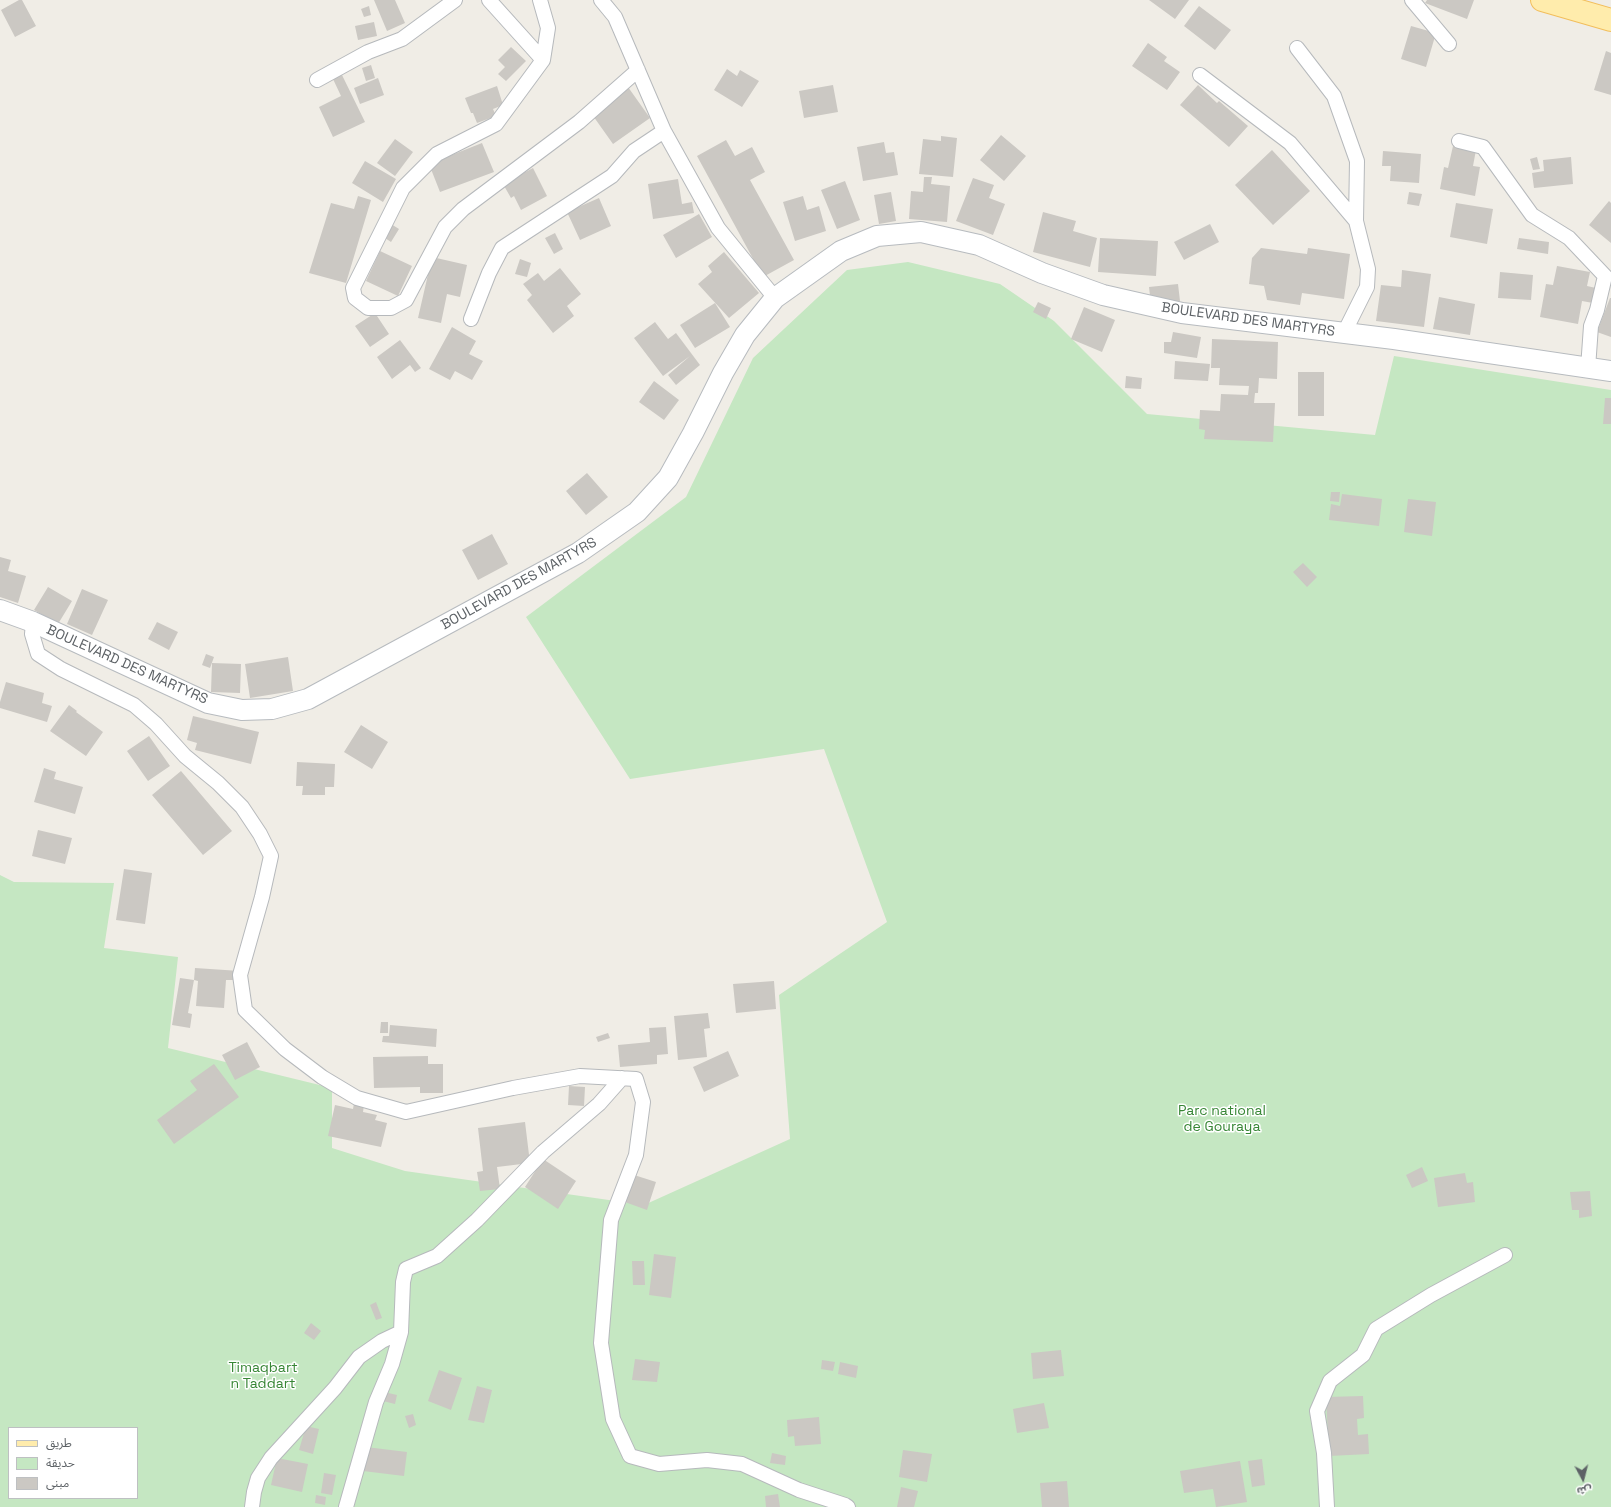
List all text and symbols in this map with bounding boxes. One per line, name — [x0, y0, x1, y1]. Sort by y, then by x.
street label: BOULEVARD DES MARTYRS — [1160, 299, 1336, 341]
street label: BOULEVARD DES MARTYRS — [438, 534, 600, 634]
street label: BOULEVARD DES MARTYRS — [44, 622, 210, 708]
park label: Parc national de Gouraya — [1178, 1103, 1266, 1136]
park label: Timaqbart n Taddart — [228, 1360, 298, 1392]
legend — [8, 1427, 138, 1499]
text: طريق — [46, 1435, 72, 1451]
text: حديقة — [46, 1455, 75, 1471]
north arrow — [1563, 1459, 1603, 1499]
text: مبنى — [46, 1475, 69, 1491]
text: ش — [1576, 1483, 1593, 1499]

